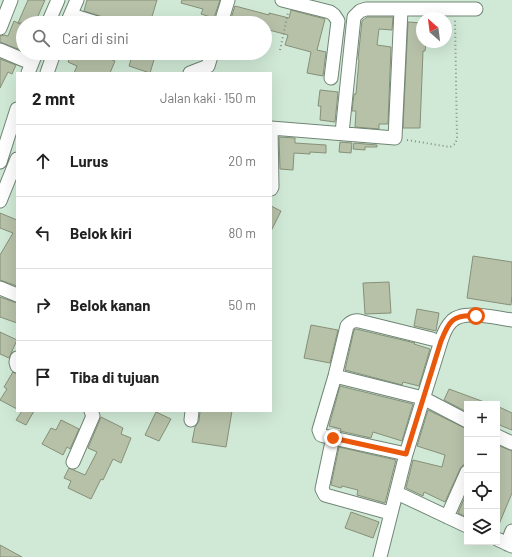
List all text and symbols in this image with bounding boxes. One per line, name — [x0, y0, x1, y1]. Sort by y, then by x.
north arrow — [416, 12, 452, 48]
search box — [16, 16, 272, 60]
icon: search — [30, 27, 52, 49]
text: Cari di sini — [62, 29, 129, 47]
text: 2 mnt — [32, 88, 75, 108]
text: Jalan kaki · 150 m — [160, 90, 256, 106]
icon: ahead — [32, 150, 54, 172]
text: Lurus — [70, 152, 108, 170]
text: 20 m — [228, 153, 256, 169]
icon: left — [32, 222, 54, 244]
text: Belok kiri — [70, 224, 132, 242]
text: 80 m — [229, 225, 256, 241]
icon: right — [32, 294, 54, 316]
text: Belok kanan — [70, 296, 150, 314]
text: 50 m — [229, 297, 256, 313]
route start — [467, 307, 485, 325]
icon: arrive — [32, 366, 54, 388]
text: Tiba di tujuan — [70, 368, 159, 386]
map controls — [464, 401, 500, 545]
button: + — [464, 401, 500, 437]
route end — [324, 429, 342, 447]
button: − — [464, 437, 500, 473]
button: locate — [464, 473, 500, 509]
button: layers — [464, 509, 500, 545]

